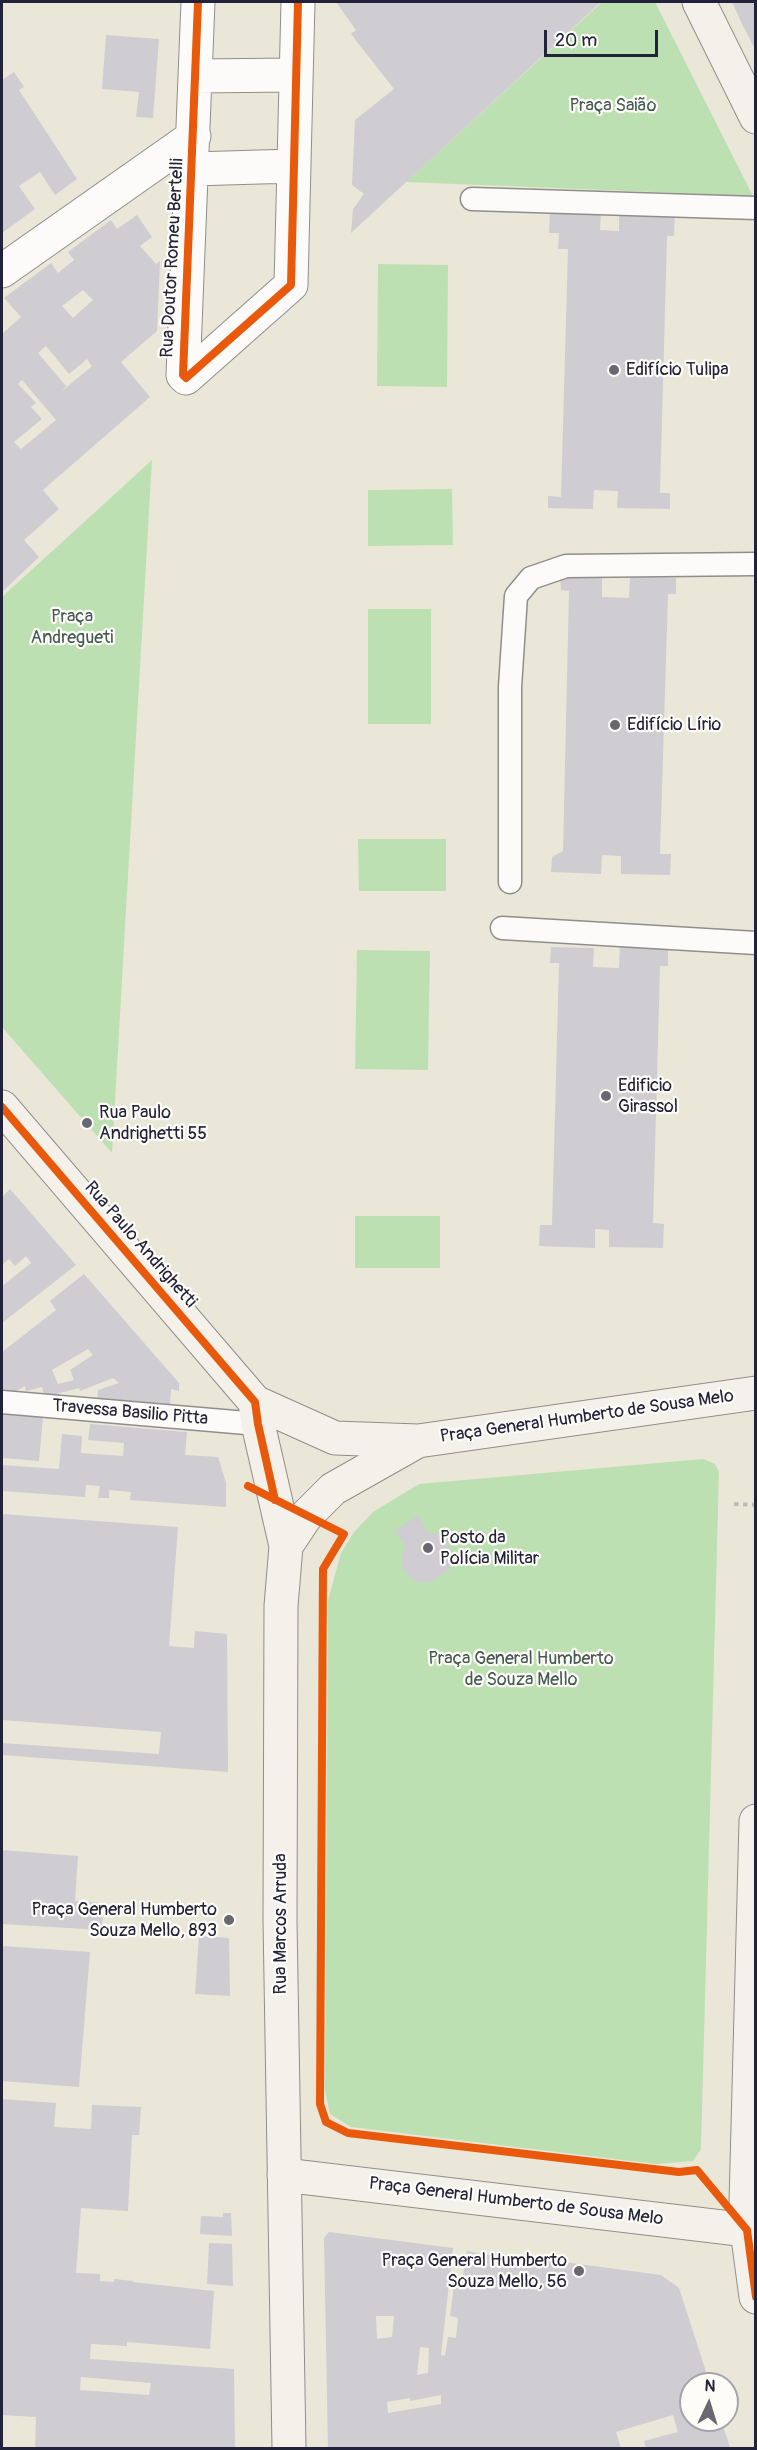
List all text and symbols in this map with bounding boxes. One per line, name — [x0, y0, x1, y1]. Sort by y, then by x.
scale bar — [547, 18, 661, 56]
text: 20 m — [555, 29, 597, 52]
park label: Praça Saião — [570, 95, 656, 117]
street label: Rua Doutor Romeu Bertelli — [157, 158, 189, 358]
place label: Edifício Tulipa — [626, 359, 729, 381]
marker: Edifício Tulipa — [607, 363, 621, 377]
park label: Praça Andregueti — [30, 606, 114, 648]
place label: Edifício Lírio — [627, 714, 721, 736]
marker: Edifício Lírio — [608, 718, 622, 732]
place label: Edificio Girassol — [618, 1075, 678, 1118]
marker: Edificio Girassol — [599, 1089, 613, 1103]
place label: Rua Paulo Andrighetti 55 — [99, 1102, 207, 1144]
marker: Rua Paulo Andrighetti 55 — [80, 1116, 94, 1130]
street label: Rua Paulo Andrighetti — [79, 1177, 201, 1313]
street label: Praça General Humberto de Sousa Melo — [439, 1386, 735, 1448]
street label: Travessa Basilio Pitta — [51, 1395, 209, 1431]
place label: Posto da Polícia Militar — [440, 1527, 539, 1570]
marker: Posto da Polícia Militar — [421, 1541, 435, 1555]
park label: Praça General Humberto de Souza Mello — [428, 1648, 614, 1690]
street label: Rua Marcos Arruda — [270, 1853, 292, 1995]
place label: Praça General Humberto Souza Mello, 893 — [32, 1899, 217, 1942]
marker: Praça General Humberto Souza Mello, 893 — [222, 1913, 236, 1927]
street label: Praça General Humberto de Sousa Melo — [368, 2173, 664, 2231]
place label: Praça General Humberto Souza Mello, 56 — [382, 2250, 567, 2292]
marker: Praça General Humberto Souza Mello, 56 — [572, 2264, 586, 2278]
north arrow — [679, 2372, 739, 2432]
text: N — [704, 2376, 716, 2396]

